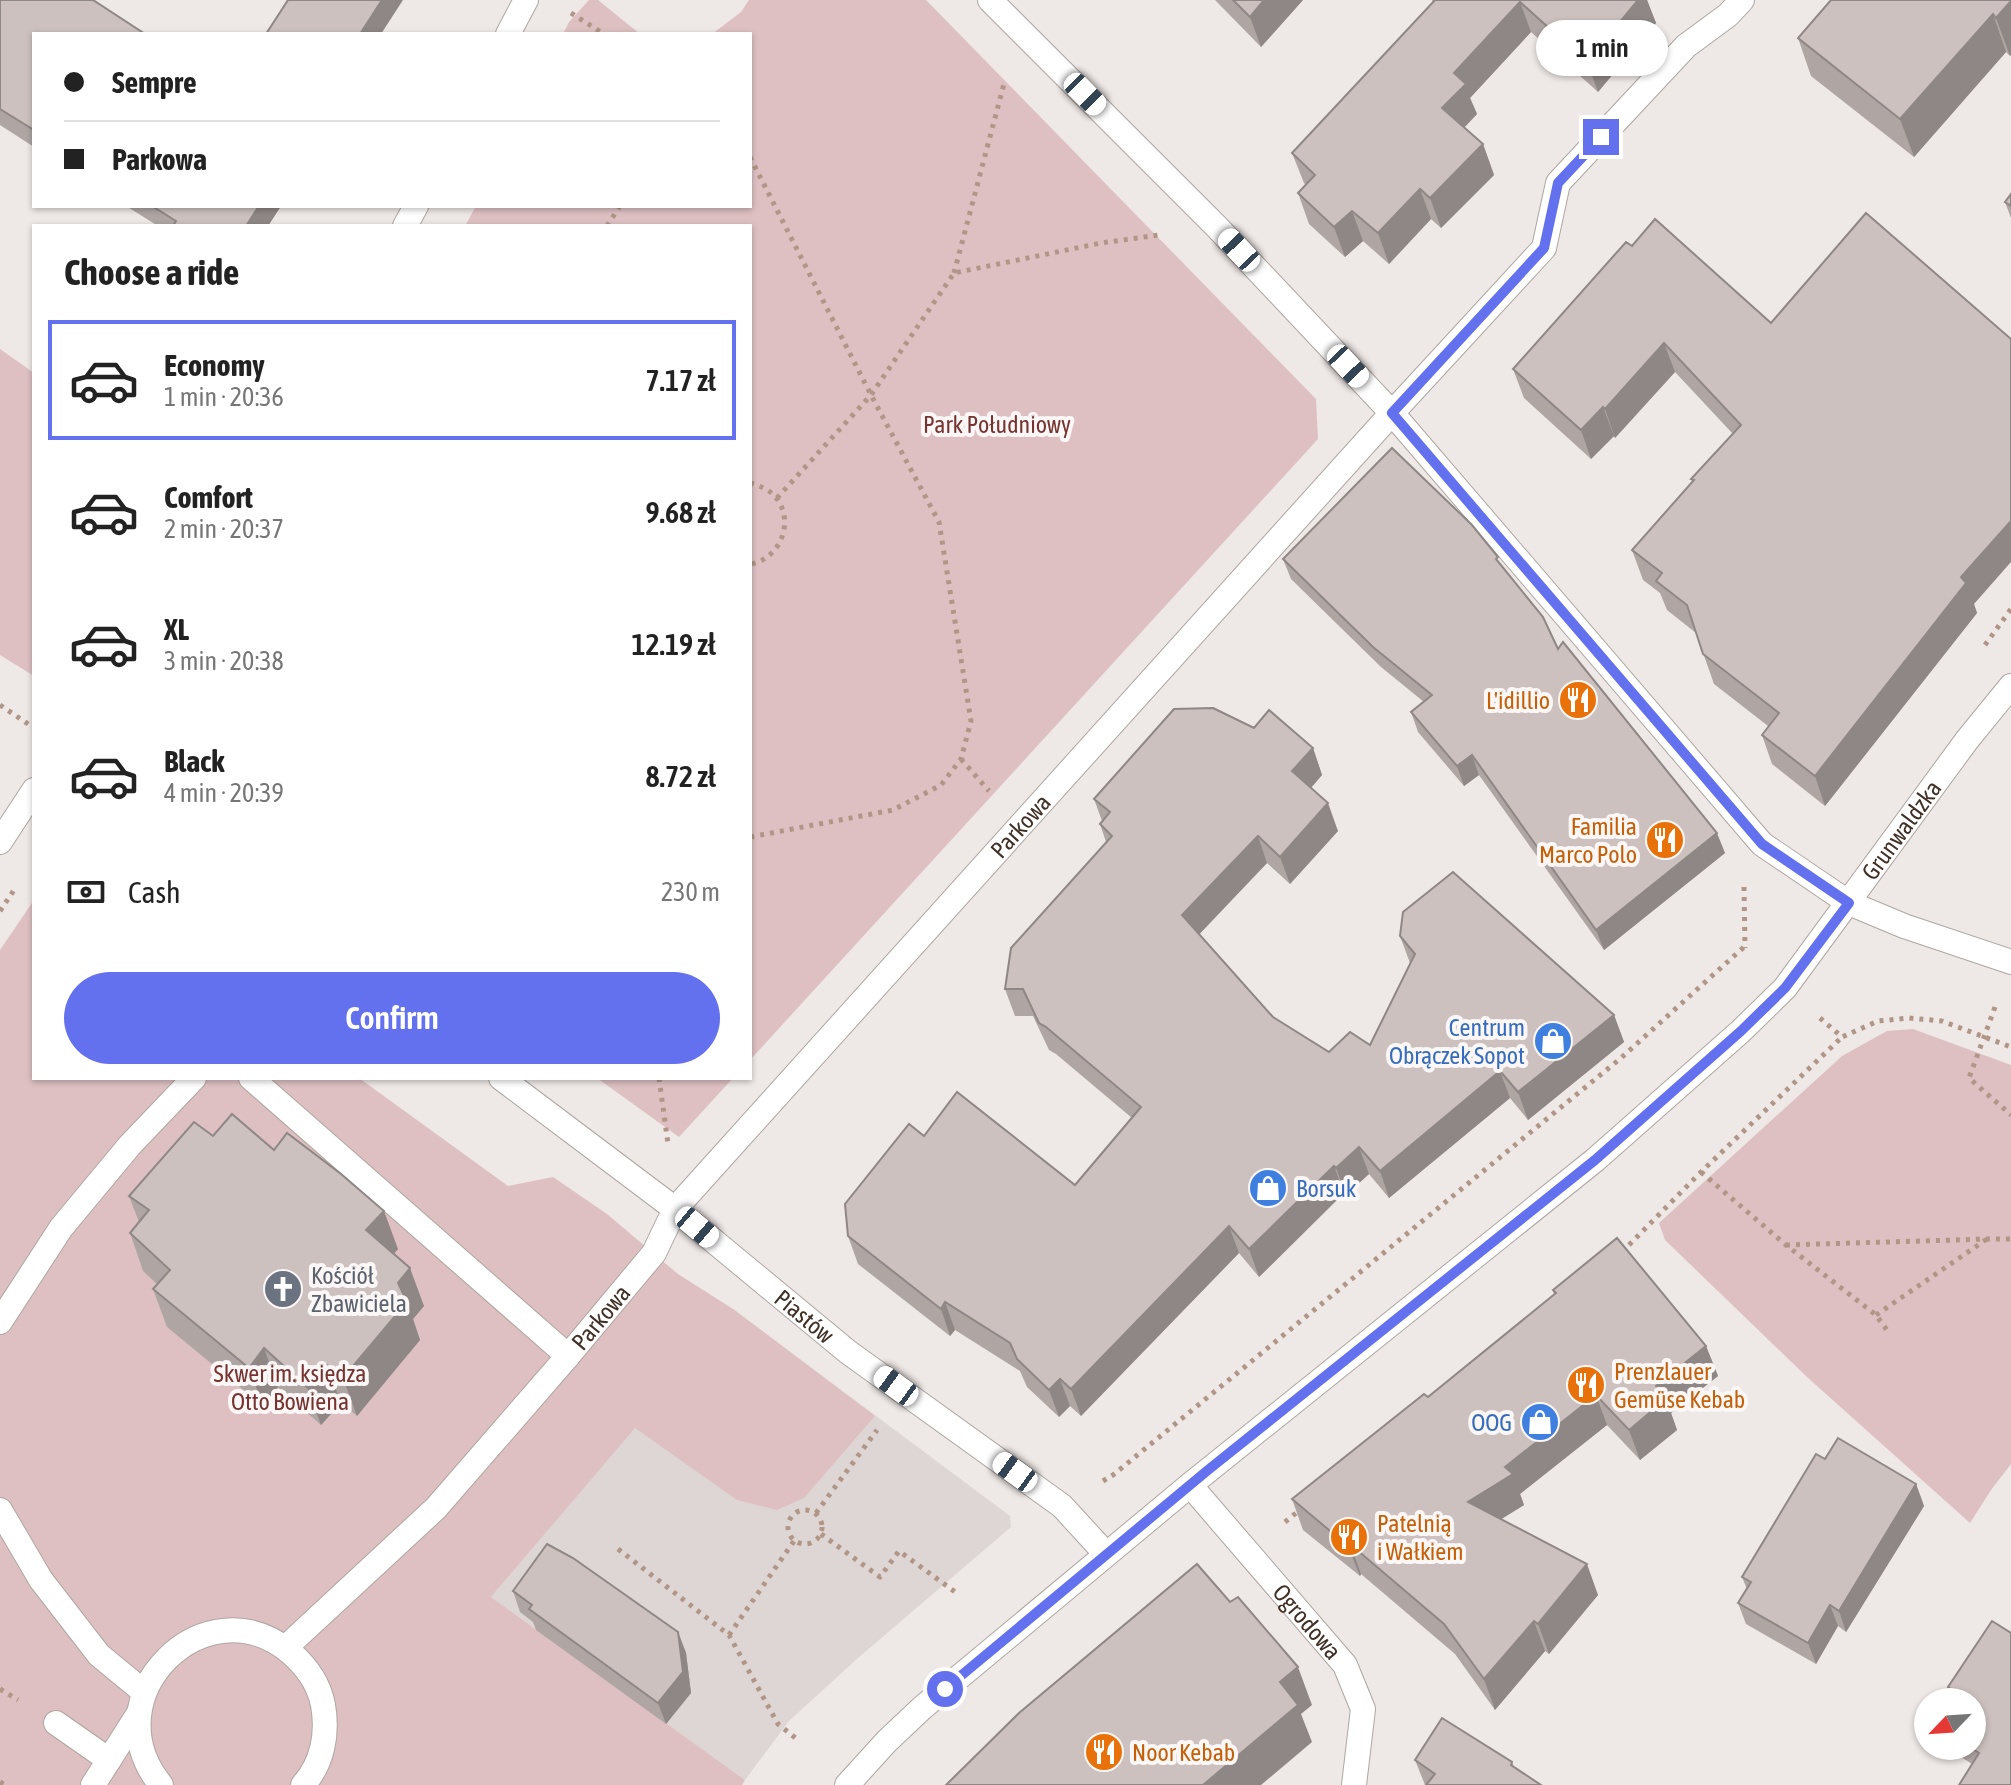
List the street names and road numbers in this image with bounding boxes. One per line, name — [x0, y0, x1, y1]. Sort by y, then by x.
street label: Grunwaldzka — [1856, 775, 1946, 885]
street label: Parkowa — [985, 788, 1056, 863]
street label: Parkowa — [566, 1279, 635, 1355]
street label: Piastów — [770, 1284, 840, 1348]
street label: Ogrodowa — [1268, 1578, 1347, 1664]

